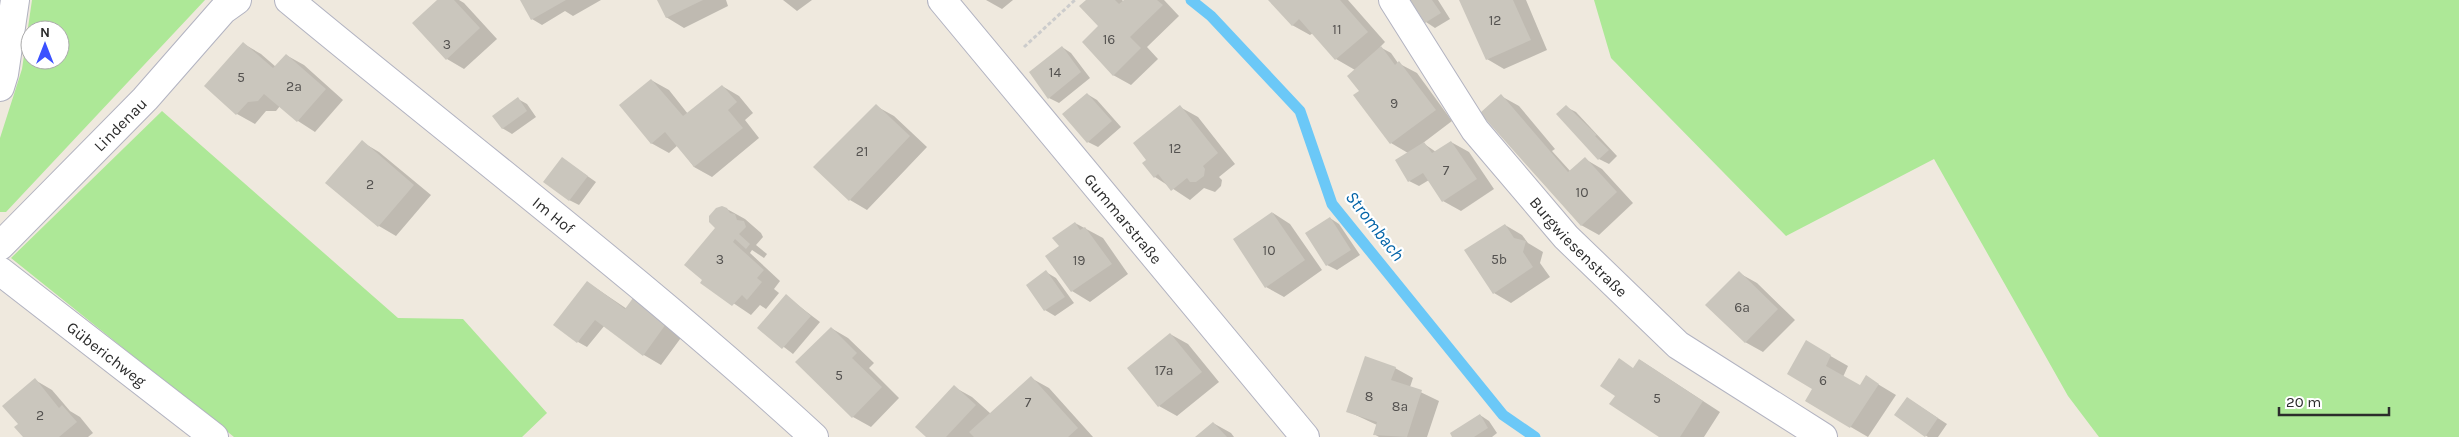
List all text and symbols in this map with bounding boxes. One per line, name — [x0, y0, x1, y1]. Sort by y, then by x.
house number: 12 — [1489, 12, 1501, 29]
north arrow — [20, 20, 70, 70]
house number: 11 — [1332, 21, 1342, 38]
text: N — [40, 24, 50, 41]
house number: 16 — [1103, 31, 1115, 48]
house number: 3 — [443, 36, 451, 53]
house number: 14 — [1049, 64, 1061, 81]
house number: 5 — [237, 69, 245, 86]
house number: 2a — [286, 78, 302, 95]
street label: Lindenau — [90, 93, 151, 155]
house number: 9 — [1390, 95, 1398, 112]
house number: 12 — [1169, 140, 1181, 157]
house number: 21 — [856, 143, 868, 160]
house number: 7 — [1443, 162, 1450, 179]
street label: Gummarstraße — [1080, 169, 1166, 267]
house number: 2 — [366, 176, 374, 193]
house number: 10 — [1576, 184, 1588, 201]
water label: Strombach — [1341, 187, 1409, 265]
street label: Im Hof — [529, 192, 579, 238]
street label: Burgwiesenstraße — [1526, 193, 1632, 301]
house number: 10 — [1263, 242, 1275, 259]
house number: 3 — [716, 251, 724, 268]
house number: 5b — [1491, 251, 1507, 268]
house number: 19 — [1073, 252, 1085, 269]
house number: 6a — [1734, 299, 1750, 316]
street label: Güberichweg — [63, 317, 150, 390]
house number: 17a — [1155, 362, 1173, 379]
house number: 5 — [835, 367, 843, 384]
house number: 6 — [1819, 372, 1827, 389]
scale bar — [2279, 384, 2389, 416]
house number: 8 — [1365, 388, 1373, 405]
house number: 5 — [1653, 390, 1661, 407]
text: 20 m — [2286, 393, 2321, 411]
house number: 7 — [1025, 394, 1032, 411]
house number: 8a — [1392, 398, 1408, 415]
house number: 2 — [36, 407, 44, 424]

